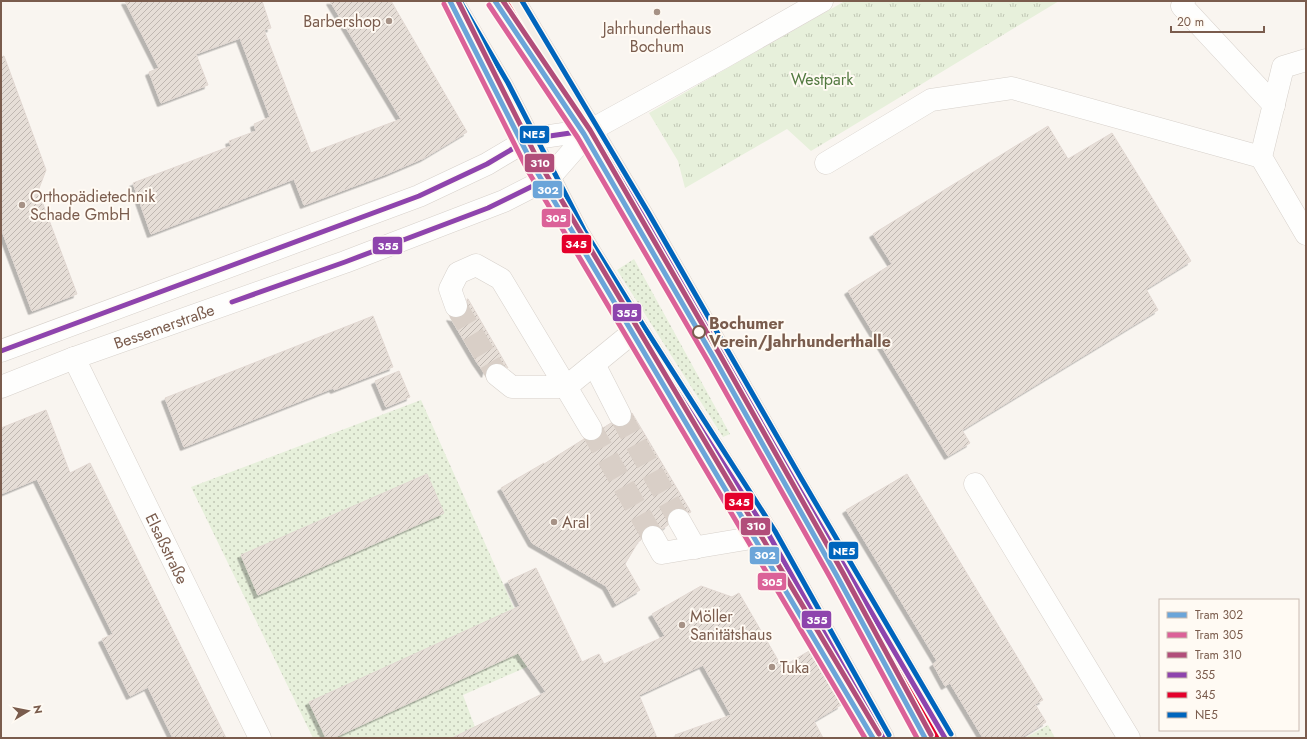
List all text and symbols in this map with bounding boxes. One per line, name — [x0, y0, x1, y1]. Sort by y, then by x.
marker: Jahrhunderthaus Bochum — [652, 7, 662, 17]
scale bar — [1171, 8, 1264, 34]
place label: Barbershop — [303, 10, 381, 33]
text: 20 m — [1177, 13, 1204, 31]
marker: Barbershop — [384, 16, 394, 26]
place label: Jahrhunderthaus Bochum — [601, 17, 711, 58]
park label: Westpark — [791, 68, 854, 91]
line badge: NE5 — [519, 125, 550, 144]
text: NE5 — [523, 126, 545, 142]
line badge: 310 — [524, 153, 555, 173]
text: 310 — [530, 155, 550, 171]
line badge: 302 — [532, 180, 563, 199]
text: 302 — [537, 182, 559, 198]
place label: Orthopädietechnik Schade GmbH — [30, 185, 156, 226]
marker: Orthopädietechnik Schade GmbH — [17, 200, 27, 210]
line badge: 305 — [541, 208, 571, 228]
text: 305 — [545, 210, 567, 226]
line badge: 345 — [561, 234, 592, 254]
line badge: 355 — [372, 236, 403, 255]
text: 345 — [565, 236, 587, 252]
text: 355 — [377, 238, 399, 254]
street label: Bessemerstraße — [110, 298, 217, 355]
line badge: 355 — [612, 303, 642, 322]
text: 355 — [616, 305, 638, 321]
place label: Bochumer Verein/Jahrhunderthalle — [708, 312, 891, 353]
marker: Bochumer Verein/Jahrhunderthalle — [692, 325, 706, 339]
line badge: 345 — [724, 492, 754, 511]
text: 345 — [728, 494, 750, 510]
street label: Elsaßstraße — [140, 509, 194, 588]
place label: Aral — [562, 511, 589, 534]
marker: Aral — [549, 517, 559, 527]
line badge: 310 — [740, 517, 771, 536]
text: 310 — [746, 518, 766, 534]
line badge: NE5 — [828, 541, 859, 560]
text: NE5 — [833, 543, 855, 559]
line badge: 302 — [749, 546, 780, 565]
text: 302 — [754, 547, 776, 563]
line badge: 305 — [757, 572, 787, 591]
text: 305 — [761, 574, 783, 590]
legend — [1159, 599, 1299, 731]
place label: Möller Sanitätshaus — [690, 605, 772, 646]
text: Tram 302 — [1195, 606, 1243, 624]
line badge: 355 — [801, 610, 832, 629]
text: 355 — [806, 612, 828, 628]
marker: Möller Sanitätshaus — [677, 620, 687, 630]
text: Tram 305 — [1195, 626, 1243, 644]
text: Tram 310 — [1195, 646, 1242, 664]
place label: Tuka — [780, 656, 809, 679]
marker: Tuka — [767, 662, 777, 672]
text: 355 — [1195, 666, 1215, 684]
text: 345 — [1195, 686, 1216, 704]
north arrow — [8, 691, 48, 731]
text: N — [29, 704, 46, 715]
text: NE5 — [1195, 706, 1218, 724]

